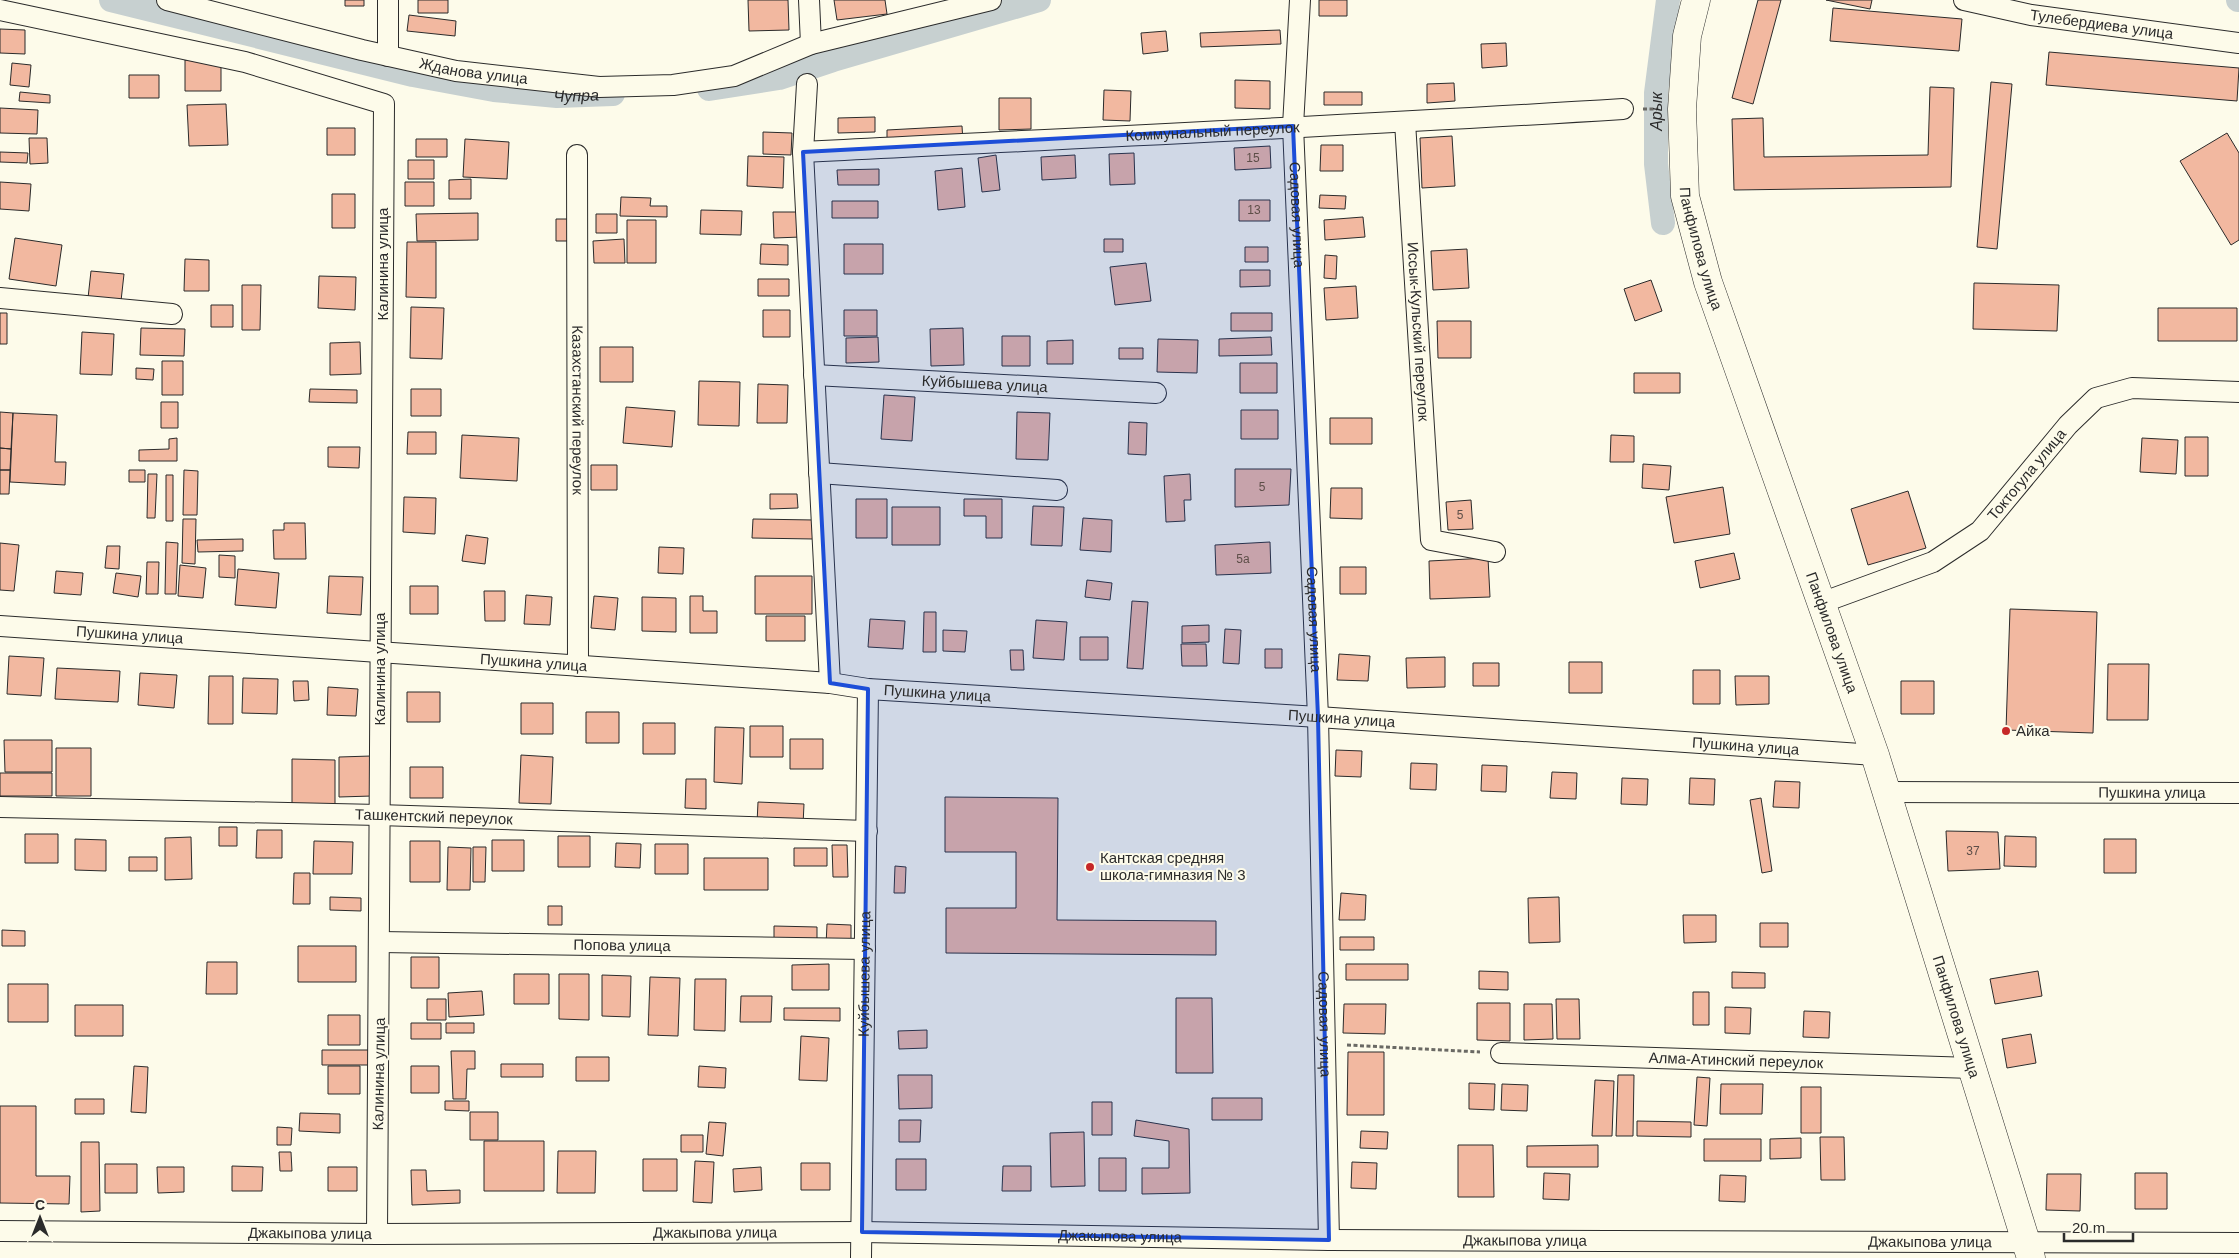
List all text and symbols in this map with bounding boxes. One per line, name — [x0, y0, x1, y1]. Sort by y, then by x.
street label: Тулебердиева улица — [2029, 6, 2175, 42]
street label: Жданова улица — [418, 54, 529, 87]
water label: Чупра — [553, 87, 599, 105]
water label: Арык — [1648, 91, 1665, 132]
street label: Коммунальный переулок — [1125, 118, 1300, 144]
house number: 15 — [1246, 151, 1260, 165]
street label: Садовая улица — [1287, 161, 1308, 269]
street label: Панфилова улица — [1677, 187, 1726, 313]
house number: 13 — [1247, 203, 1261, 217]
street label: Калинина улица — [374, 207, 391, 320]
street label: Иссык-Кульский переулок — [1404, 241, 1433, 422]
street label: Казахстанский переулок — [569, 325, 587, 495]
street label: Куйбышева улица — [921, 372, 1049, 395]
street label: Токтогула улица — [1984, 425, 2070, 523]
house number: 5 — [1259, 480, 1266, 494]
house number: 5 — [1457, 508, 1464, 522]
house number: 5а — [1236, 552, 1250, 566]
street label: Садовая улица — [1304, 566, 1325, 673]
street label: Панфилова улица — [1803, 570, 1862, 696]
street label: Калинина улица — [371, 612, 388, 725]
street label: Пушкина улица — [76, 622, 185, 647]
street label: Пушкина улица — [480, 650, 589, 674]
street label: Пушкина улица — [883, 681, 992, 705]
street label: Пушкина улица — [1288, 706, 1396, 730]
place label: Айка — [2016, 722, 2050, 739]
marker: Айка — [2000, 725, 2012, 737]
street label: Пушкина улица — [1692, 734, 1801, 758]
street label: Пушкина улица — [2098, 784, 2206, 801]
street label: Ташкентский переулок — [355, 805, 514, 827]
house number: 37 — [1966, 844, 1980, 858]
place label: Кантская средняя школа-гимназия № 3 — [1100, 849, 1246, 883]
marker: Кантская средняя школа-гимназия № 3 — [1084, 861, 1096, 873]
street label: Куйбышева улица — [855, 910, 873, 1037]
street label: Попова улица — [573, 936, 671, 954]
street label: Панфилова улица — [1930, 953, 1984, 1080]
street label: Садовая улица — [1315, 971, 1335, 1078]
street label: Калинина улица — [369, 1017, 388, 1131]
street label: Алма-Атинский переулок — [1648, 1049, 1824, 1071]
north arrow — [15, 1193, 65, 1243]
text: С — [35, 1197, 45, 1213]
scale bar — [2064, 1210, 2133, 1242]
text: 20 m — [2072, 1219, 2105, 1236]
street label: Джакыпова улица — [653, 1223, 778, 1241]
street label: Джакыпова улица — [248, 1224, 373, 1242]
street label: Джакыпова улица — [1058, 1226, 1183, 1245]
street label: Джакыпова улица — [1463, 1231, 1588, 1249]
street label: Джакыпова улица — [1868, 1233, 1993, 1250]

